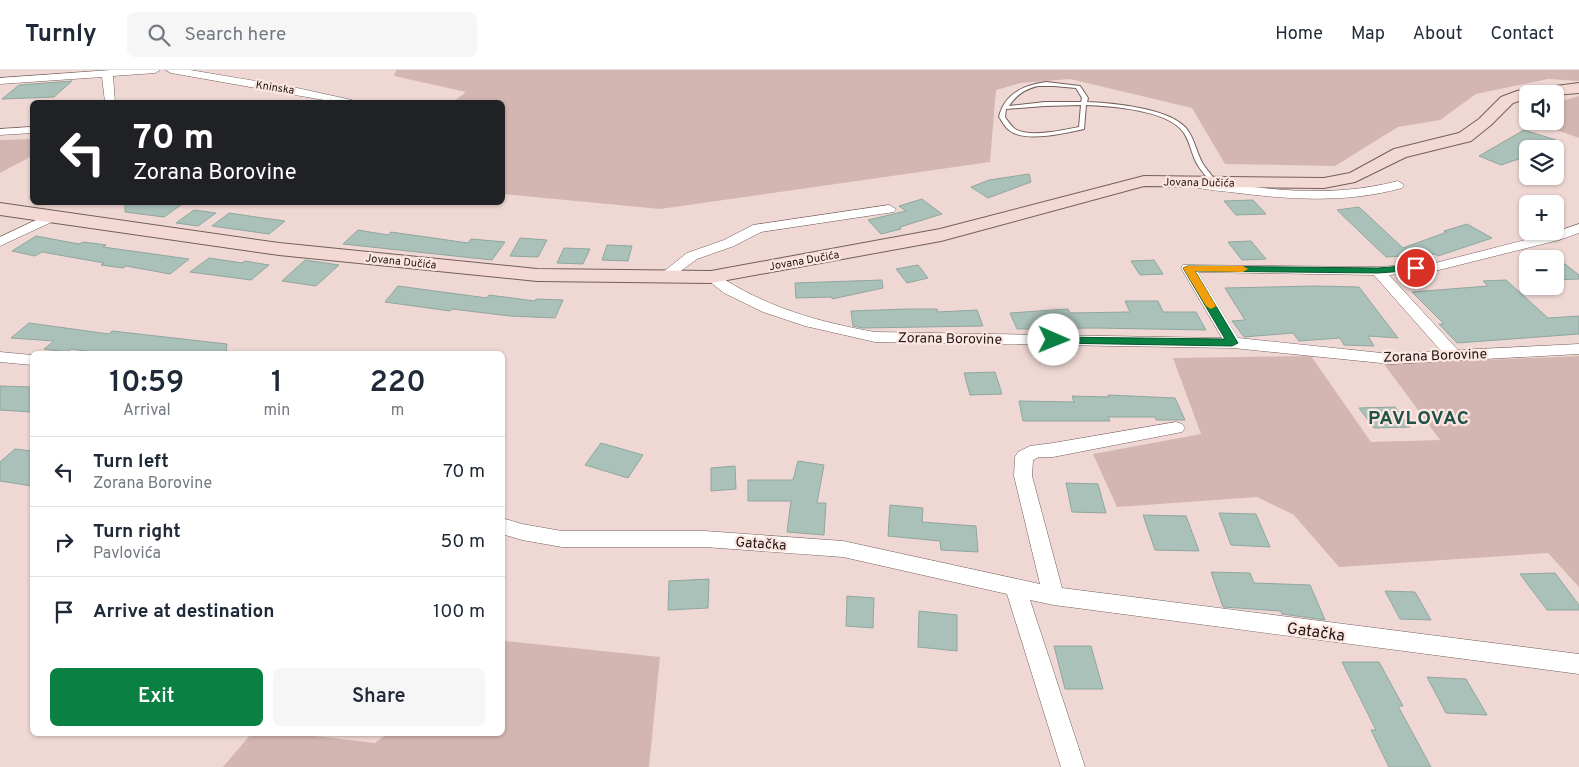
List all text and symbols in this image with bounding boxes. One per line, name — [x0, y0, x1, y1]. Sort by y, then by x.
search box — [127, 12, 477, 57]
text: Turnly — [25, 20, 97, 50]
icon: search — [145, 21, 173, 49]
text: Search here — [185, 23, 286, 47]
text: Home — [1275, 23, 1323, 46]
text: Map — [1351, 23, 1385, 46]
text: About — [1413, 23, 1462, 46]
text: Contact — [1490, 23, 1554, 46]
street label: Kninska — [255, 78, 295, 98]
map controls — [1519, 85, 1564, 295]
button: sound — [1519, 85, 1564, 130]
text: 70 m — [133, 117, 214, 161]
icon: left — [50, 120, 115, 185]
button: layers — [1519, 140, 1564, 185]
text: Zorana Borovine — [133, 160, 297, 187]
street label: Jovana Dučića — [1163, 175, 1235, 191]
button: + — [1519, 195, 1564, 240]
pin — [1395, 247, 1437, 289]
street label: Jovana Dučića — [768, 248, 841, 274]
button: − — [1519, 250, 1564, 295]
street label: Jovana Dučića — [365, 251, 437, 273]
icon: arrive — [1402, 254, 1430, 282]
position arrow — [1027, 313, 1079, 365]
street label: Zorana Borovine — [898, 330, 1002, 349]
street label: Zorana Borovine — [1383, 346, 1487, 367]
text: 10:59 — [109, 365, 184, 402]
text: 1 — [271, 365, 283, 402]
text: 220 — [369, 365, 426, 402]
text: Arrival — [123, 401, 171, 421]
text: min — [264, 401, 290, 421]
text: m — [391, 401, 404, 421]
district label: PAVLOVAC — [1368, 407, 1470, 431]
text: Turn left — [93, 450, 169, 474]
icon: left — [50, 458, 78, 486]
text: 70 m — [443, 460, 485, 484]
text: Zorana Borovine — [93, 474, 212, 494]
text: Turn right — [93, 520, 181, 544]
icon: right — [50, 528, 78, 556]
text: 50 m — [440, 530, 485, 554]
street label: Gatačka — [735, 534, 787, 555]
text: Pavlovića — [93, 544, 161, 564]
icon: arrive — [50, 598, 78, 626]
text: Arrive at destination — [93, 600, 274, 624]
text: 100 m — [433, 600, 485, 624]
street label: Gatačka — [1285, 619, 1346, 647]
button: Exit — [50, 668, 263, 726]
button: Share — [273, 668, 485, 726]

